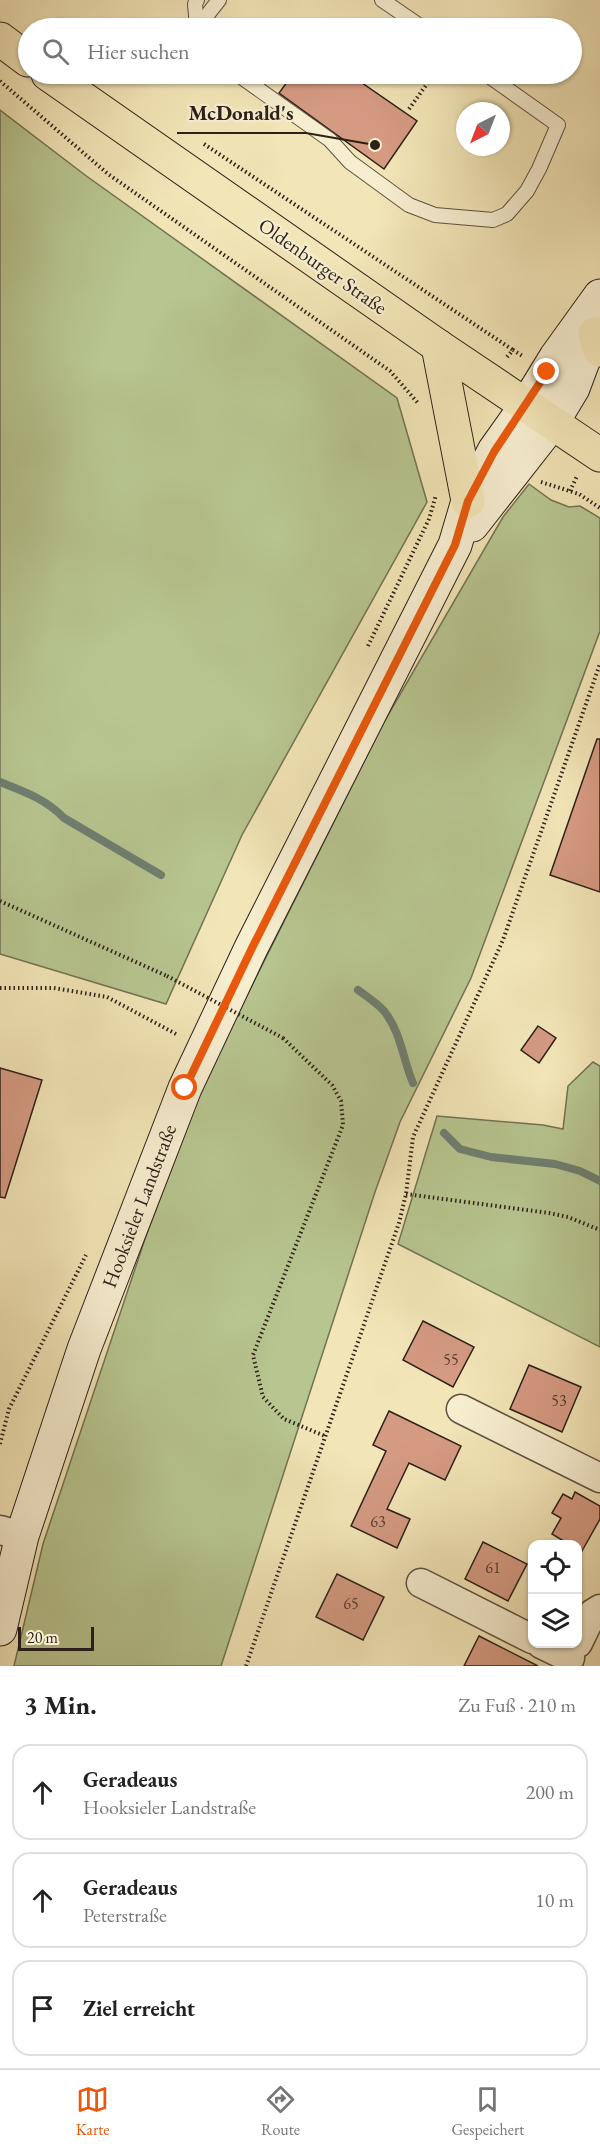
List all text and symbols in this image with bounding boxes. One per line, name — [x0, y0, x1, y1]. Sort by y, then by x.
search box — [18, 18, 582, 84]
icon: search — [39, 35, 72, 68]
text: Hier suchen — [87, 37, 190, 66]
callout: McDonald's — [177, 94, 306, 133]
text: McDonald's — [189, 99, 294, 126]
north arrow — [456, 102, 510, 156]
street label: Oldenburger Straße — [254, 212, 393, 320]
route end — [533, 358, 559, 384]
route start — [171, 1074, 197, 1100]
street label: Hooksieler Landstraße — [96, 1120, 182, 1291]
house number: 55 — [443, 1349, 459, 1370]
house number: 53 — [551, 1390, 567, 1411]
house number: 63 — [370, 1511, 386, 1532]
map controls — [528, 1540, 582, 1648]
button: locate — [528, 1540, 582, 1594]
house number: 61 — [485, 1557, 501, 1578]
house number: 65 — [343, 1593, 359, 1614]
button: layers — [528, 1594, 582, 1648]
scale bar — [18, 1624, 94, 1652]
text: 20 m — [27, 1627, 58, 1648]
text: 3 Min. — [24, 1688, 97, 1722]
text: Zu Fuß · 210 m — [458, 1692, 576, 1718]
text: Geradeaus — [83, 1765, 177, 1794]
icon: ahead — [26, 1776, 59, 1809]
text: 200 m — [526, 1779, 574, 1805]
text: Hooksieler Landstraße — [83, 1794, 256, 1820]
text: Geradeaus — [83, 1873, 177, 1902]
icon: ahead — [26, 1884, 59, 1917]
text: 10 m — [535, 1887, 574, 1913]
text: Peterstraße — [83, 1902, 167, 1928]
icon: arrive — [26, 1992, 59, 2025]
text: Ziel erreicht — [83, 1994, 195, 2023]
tab: Karte — [76, 2083, 110, 2140]
tab: Route — [261, 2083, 300, 2140]
tab: Gespeichert — [451, 2083, 524, 2140]

